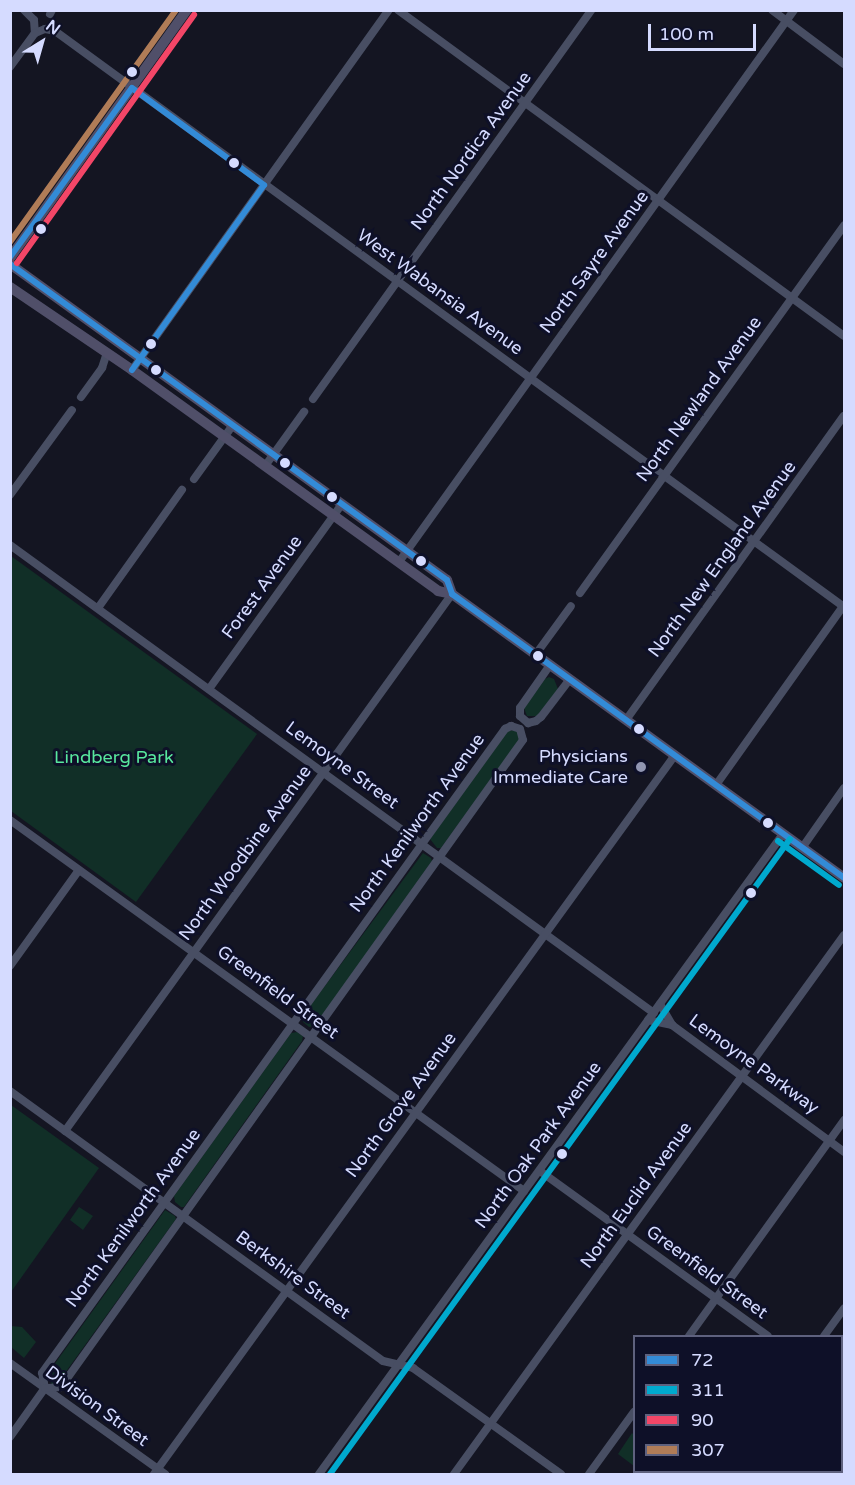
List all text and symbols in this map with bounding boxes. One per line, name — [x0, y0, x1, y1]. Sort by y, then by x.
north arrow — [12, 12, 72, 72]
scale bar — [651, 12, 759, 50]
text: N — [42, 16, 64, 39]
text: 100 m — [659, 23, 714, 45]
unlabelled marker — [126, 66, 138, 78]
street label: North Nordica Avenue — [406, 67, 536, 235]
unlabelled marker — [228, 157, 240, 169]
street label: North Sayre Avenue — [535, 186, 653, 338]
unlabelled marker — [35, 223, 47, 235]
street label: West Wabansia Avenue — [353, 224, 527, 360]
street label: North Newland Avenue — [632, 312, 766, 486]
unlabelled marker — [145, 338, 157, 350]
unlabelled marker — [150, 364, 162, 376]
unlabelled marker — [279, 457, 291, 469]
street label: North New England Avenue — [643, 457, 801, 661]
unlabelled marker — [326, 491, 338, 503]
street label: Forest Avenue — [217, 531, 307, 643]
unlabelled marker — [415, 555, 427, 567]
unlabelled marker — [532, 650, 544, 662]
street label: Lemoyne Street — [281, 717, 403, 813]
unlabelled marker — [633, 723, 645, 735]
street label: North Kenilworth Avenue — [345, 729, 489, 917]
park label: Lindberg Park — [54, 746, 174, 768]
place label: Physicians Immediate Care — [493, 746, 628, 789]
marker: Physicians Immediate Care — [632, 758, 650, 776]
street label: North Woodbine Avenue — [174, 761, 316, 945]
unlabelled marker — [762, 817, 774, 829]
unlabelled marker — [745, 887, 757, 899]
street label: Greenfield Street — [213, 941, 343, 1043]
street label: Lemoyne Parkway — [685, 1010, 823, 1118]
street label: North Grove Avenue — [341, 1028, 461, 1182]
street label: North Oak Park Avenue — [470, 1057, 606, 1233]
street label: North Euclid Avenue — [576, 1118, 696, 1272]
street label: North Kenilworth Avenue — [61, 1124, 205, 1312]
unlabelled marker — [556, 1148, 568, 1160]
street label: Greenfield Street — [642, 1221, 772, 1323]
street label: Berkshire Street — [232, 1226, 354, 1324]
legend — [633, 1335, 843, 1473]
text: 72 — [691, 1349, 714, 1371]
street label: Division Street — [41, 1361, 153, 1451]
text: 311 — [691, 1379, 725, 1401]
text: 90 — [691, 1409, 714, 1431]
text: 307 — [691, 1439, 725, 1461]

